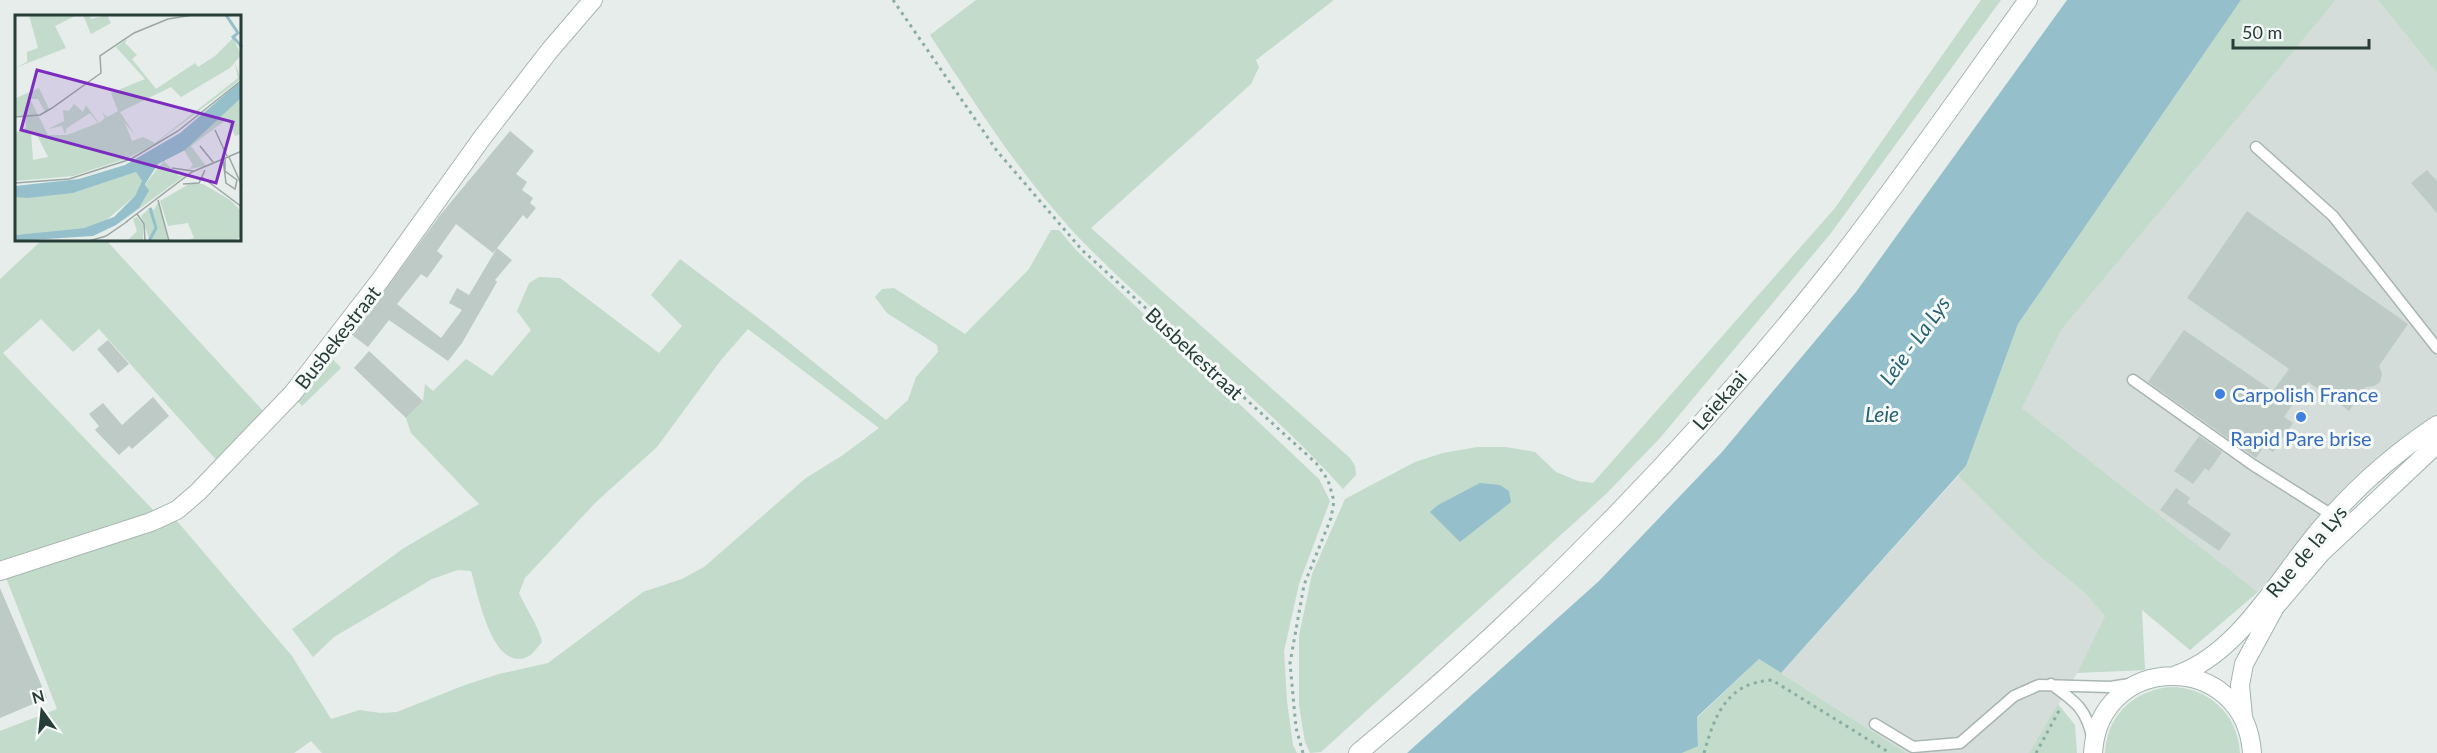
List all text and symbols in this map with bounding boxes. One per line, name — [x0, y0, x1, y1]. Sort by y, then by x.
scale bar — [2233, 12, 2370, 50]
inset map — [15, 15, 242, 242]
text: 50 m — [2242, 21, 2282, 43]
street label: Busbekestraat — [289, 281, 385, 393]
water label: Leie - La Lys — [1874, 291, 1954, 389]
street label: Busbekestraat — [1141, 302, 1249, 404]
street label: Leiekaai — [1687, 366, 1751, 434]
place label: Carpolish France — [2232, 382, 2378, 406]
marker: Carpolish France — [2213, 387, 2227, 401]
water label: Leie — [1865, 401, 1899, 426]
marker: Rapid Pare brise — [2294, 410, 2308, 424]
place label: Rapid Pare brise — [2230, 426, 2372, 450]
street label: Rue de la Lys — [2261, 500, 2351, 602]
north arrow — [12, 681, 72, 741]
text: N — [30, 685, 46, 707]

